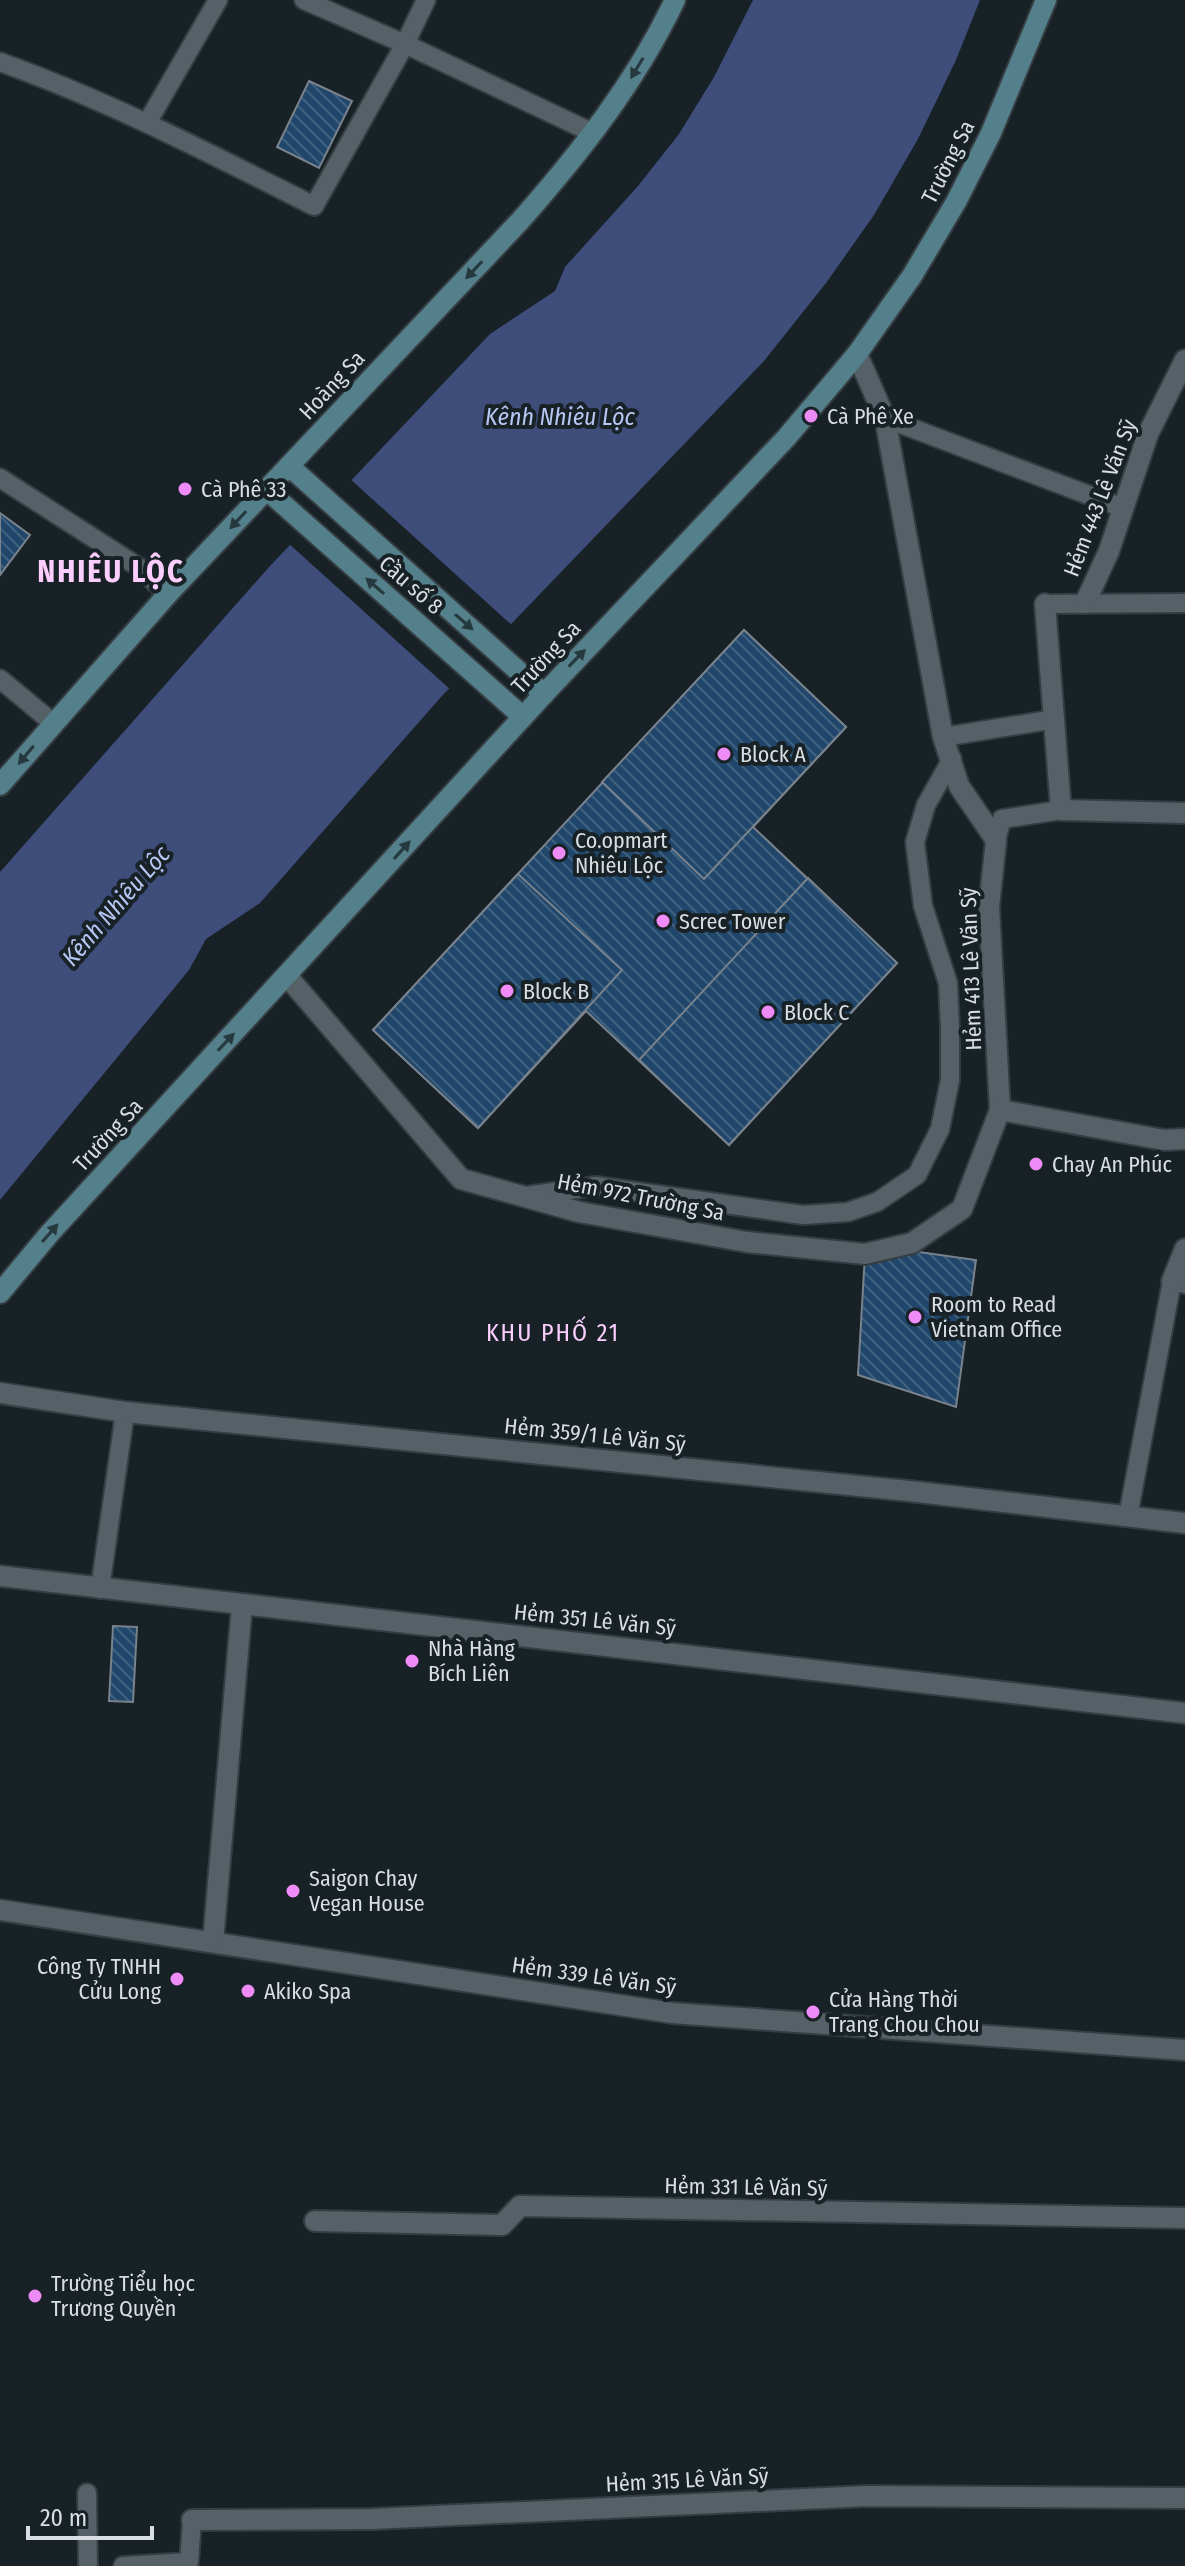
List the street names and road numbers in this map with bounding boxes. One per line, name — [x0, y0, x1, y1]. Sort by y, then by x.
street label: Trường Sa — [916, 116, 980, 208]
street label: Hoàng Sa — [293, 345, 371, 425]
street label: Hẻm 443 Lê Văn Sỹ — [1058, 415, 1142, 580]
street label: Cầu số 8 — [374, 550, 448, 620]
street label: Trường Sa — [506, 615, 586, 699]
street label: Hẻm 413 Lê Văn Sỹ — [955, 887, 987, 1051]
street label: Trường Sa — [68, 1093, 148, 1177]
street label: Hẻm 972 Trường Sa — [555, 1168, 727, 1226]
street label: Hẻm 359/1 Lê Văn Sỹ — [503, 1412, 687, 1458]
street label: Hẻm 351 Lê Văn Sỹ — [513, 1598, 677, 1642]
street label: Hẻm 339 Lê Văn Sỹ — [510, 1951, 678, 2001]
street label: Hẻm 331 Lê Văn Sỹ — [664, 2172, 828, 2202]
street label: Hẻm 315 Lê Văn Sỹ — [605, 2462, 769, 2498]

